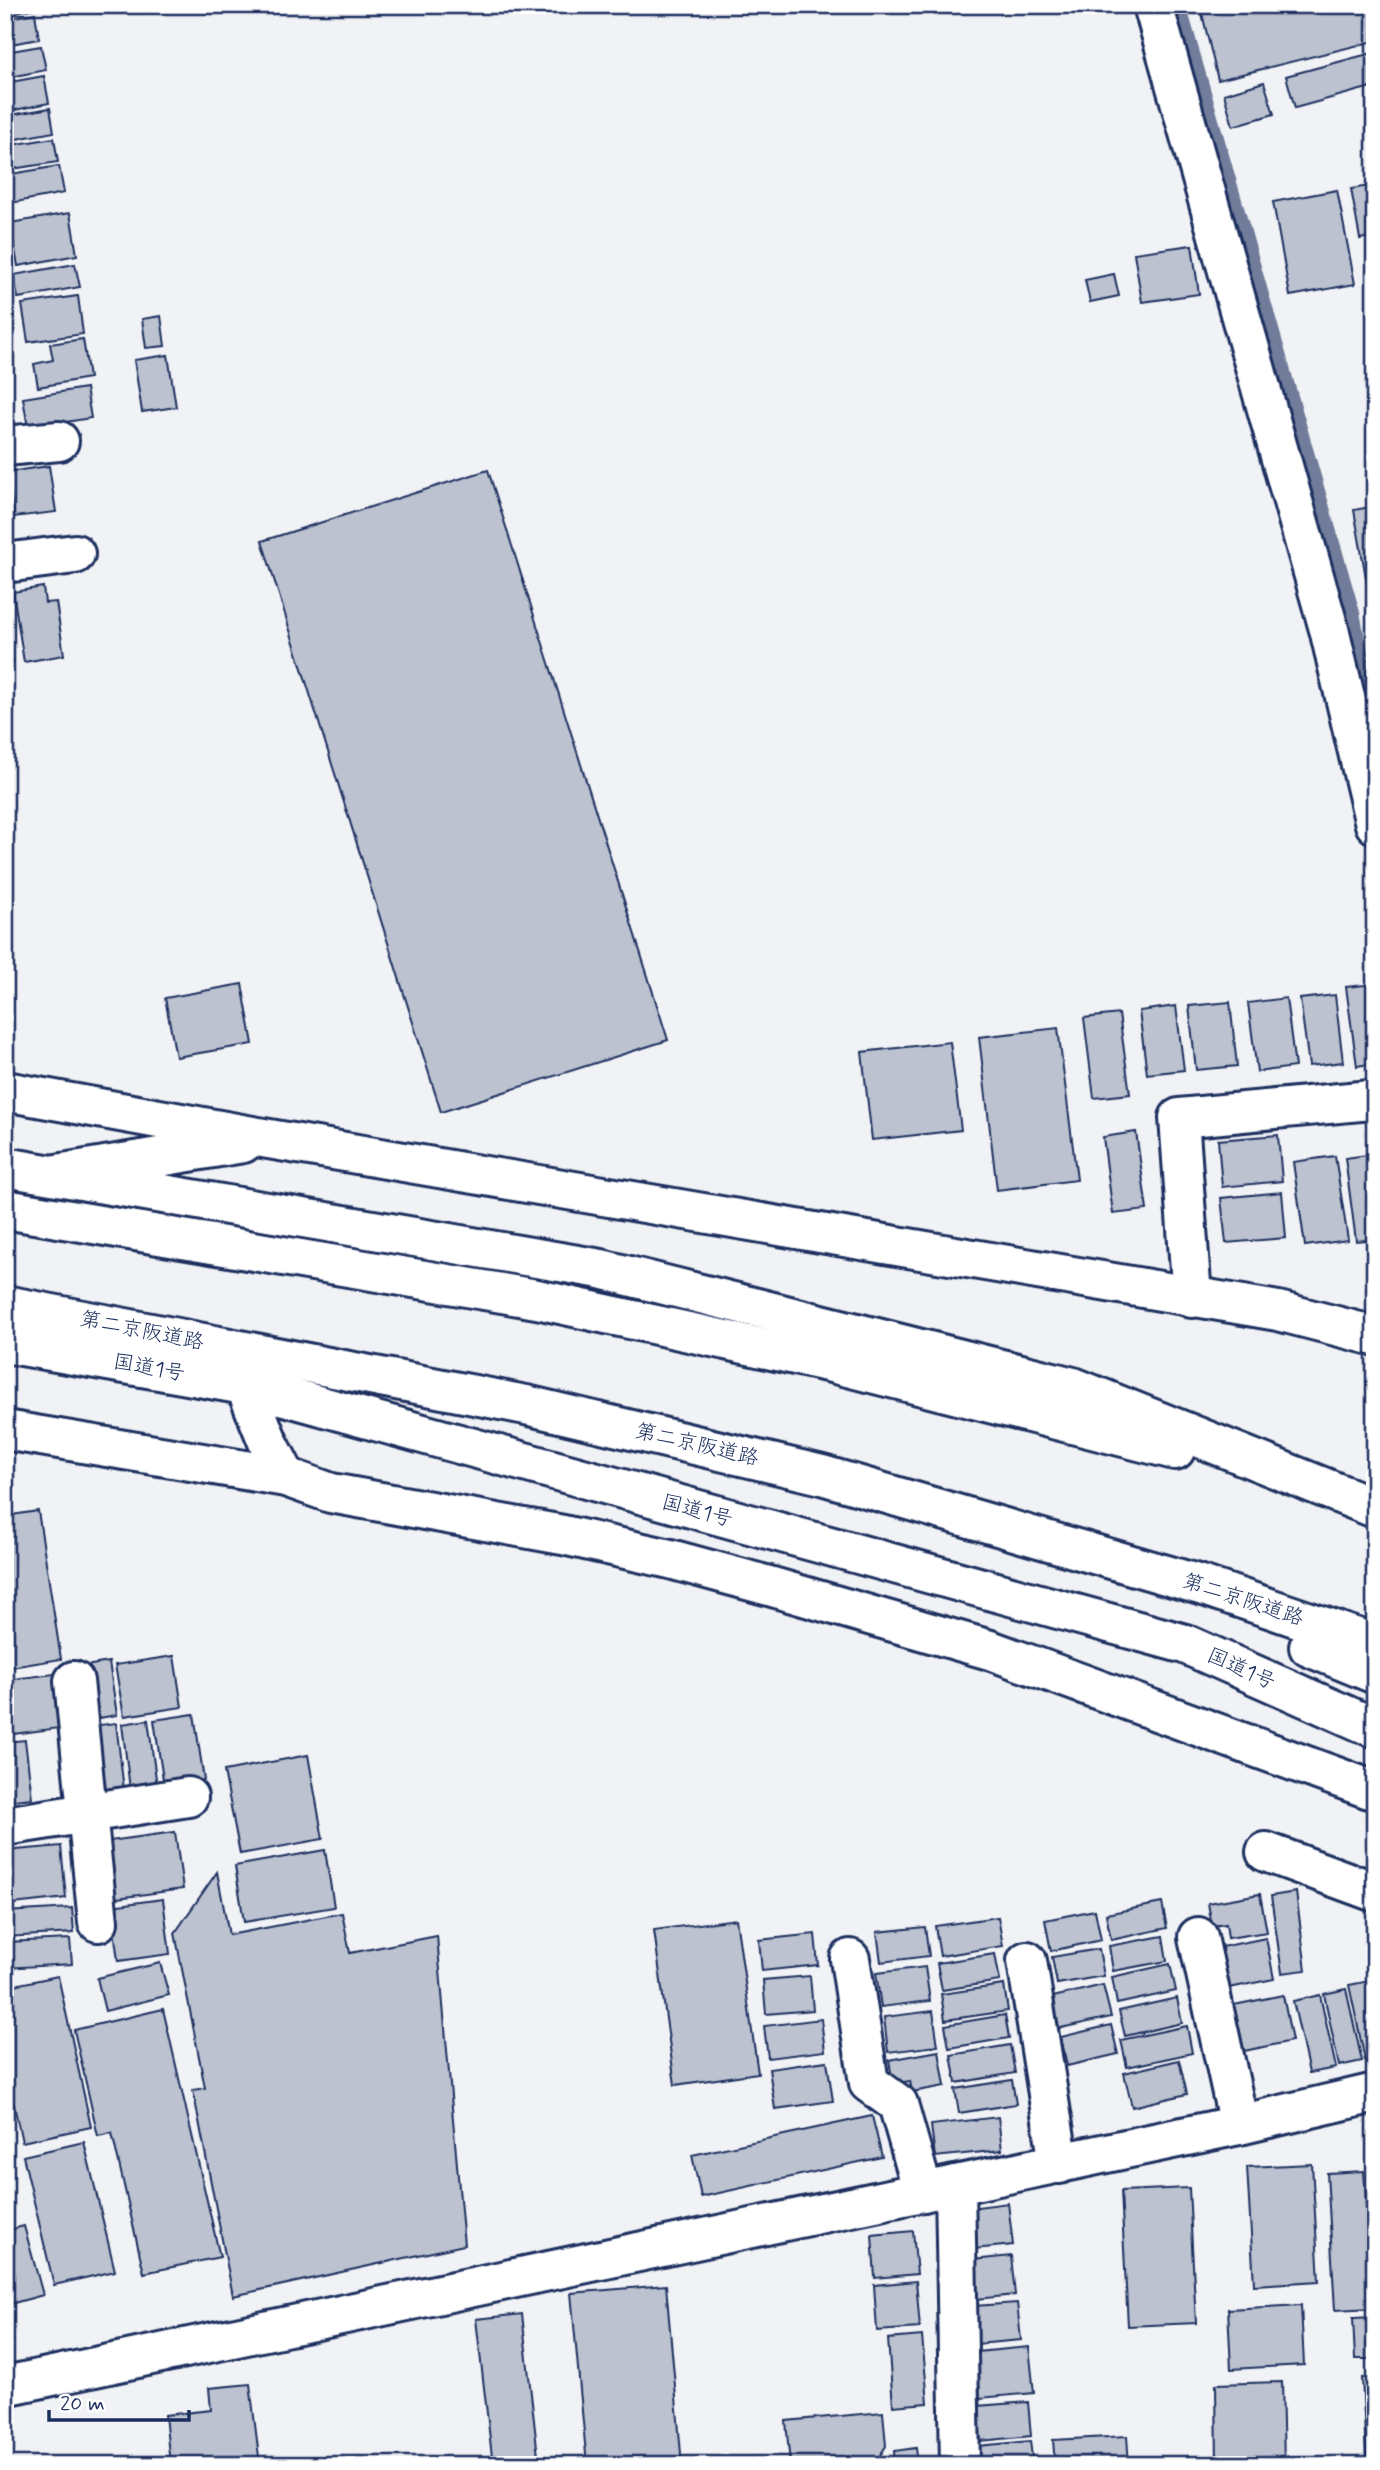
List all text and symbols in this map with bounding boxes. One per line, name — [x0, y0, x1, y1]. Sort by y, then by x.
street label: 第二京阪道路 — [77, 1305, 207, 1357]
street label: 国道1号 — [111, 1348, 187, 1388]
street label: 第二京阪道路 — [632, 1417, 762, 1473]
street label: 国道1号 — [658, 1488, 736, 1534]
street label: 第二京阪道路 — [1179, 1567, 1307, 1633]
street label: 国道1号 — [1202, 1641, 1280, 1697]
scale bar — [49, 2379, 189, 2423]
text: 20 m — [60, 2390, 105, 2418]

